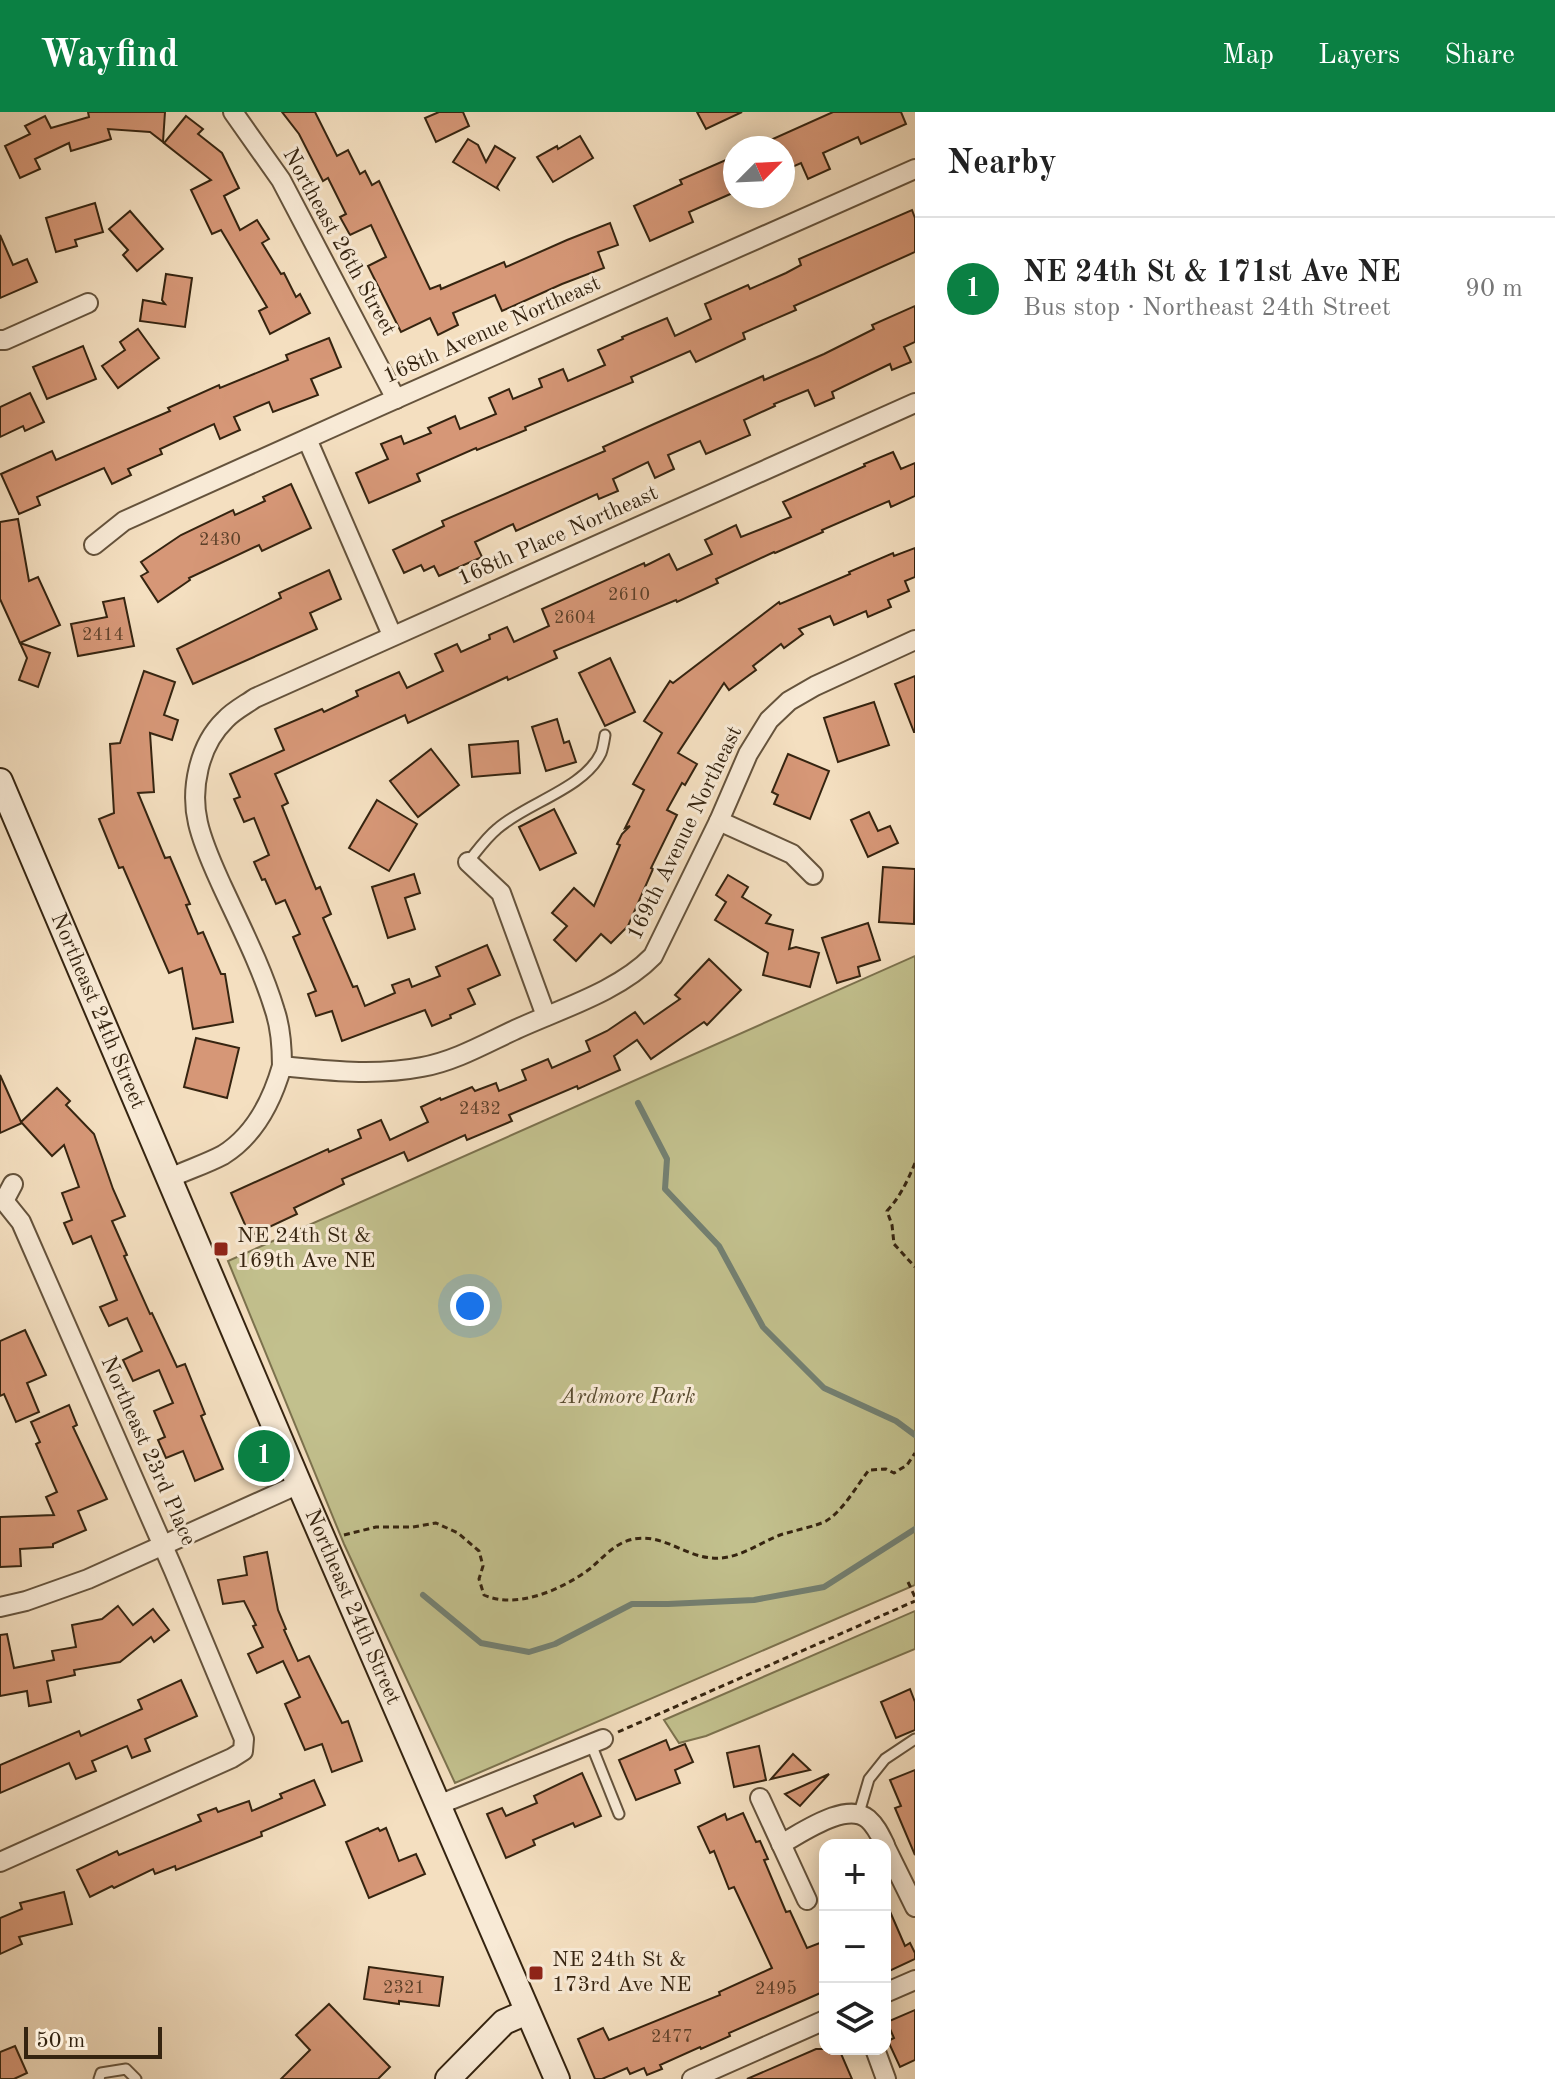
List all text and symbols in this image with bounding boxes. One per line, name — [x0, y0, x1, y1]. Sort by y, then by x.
text: Wayfind — [40, 37, 178, 75]
text: Map — [1222, 42, 1274, 70]
text: Layers — [1318, 42, 1400, 70]
text: Share — [1444, 42, 1515, 70]
north arrow — [723, 136, 795, 208]
street label: Northeast 26th Street — [278, 145, 400, 339]
text: Nearby — [947, 147, 1057, 181]
text: NE 24th St & 171st Ave NE — [1023, 258, 1401, 288]
street label: 168th Avenue Northeast — [380, 272, 604, 388]
text: 1 — [965, 276, 981, 302]
text: 90 m — [1465, 276, 1523, 302]
text: Bus stop · Northeast 24th Street — [1023, 295, 1391, 321]
street label: 168th Place Northeast — [455, 482, 661, 590]
house number: 2430 — [199, 531, 241, 549]
house number: 2610 — [608, 586, 650, 604]
house number: 2604 — [554, 609, 596, 627]
house number: 2414 — [82, 626, 124, 644]
street label: 169th Avenue Northeast — [624, 723, 746, 943]
street label: Northeast 24th Street — [46, 910, 149, 1112]
house number: 2432 — [459, 1100, 501, 1118]
place label: NE 24th St & 169th Ave NE — [237, 1225, 376, 1272]
marker: NE 24th St & 169th Ave NE — [212, 1240, 230, 1258]
your location — [450, 1286, 490, 1326]
street label: Northeast 23rd Place — [96, 1353, 200, 1549]
park label: Ardmore Park — [559, 1386, 696, 1408]
pin: 1 — [238, 1426, 290, 1486]
street label: Northeast 24th Street — [300, 1506, 404, 1708]
map controls — [819, 1839, 891, 2055]
button: + — [819, 1839, 891, 1911]
button: − — [819, 1911, 891, 1983]
place label: NE 24th St & 173rd Ave NE — [552, 1949, 691, 1996]
marker: NE 24th St & 173rd Ave NE — [527, 1964, 545, 1982]
house number: 2321 — [383, 1979, 425, 1997]
house number: 2495 — [755, 1980, 797, 1998]
button: layers — [819, 1983, 891, 2055]
scale bar — [24, 2023, 162, 2059]
house number: 2477 — [651, 2028, 693, 2046]
text: 50 m — [36, 2030, 85, 2052]

